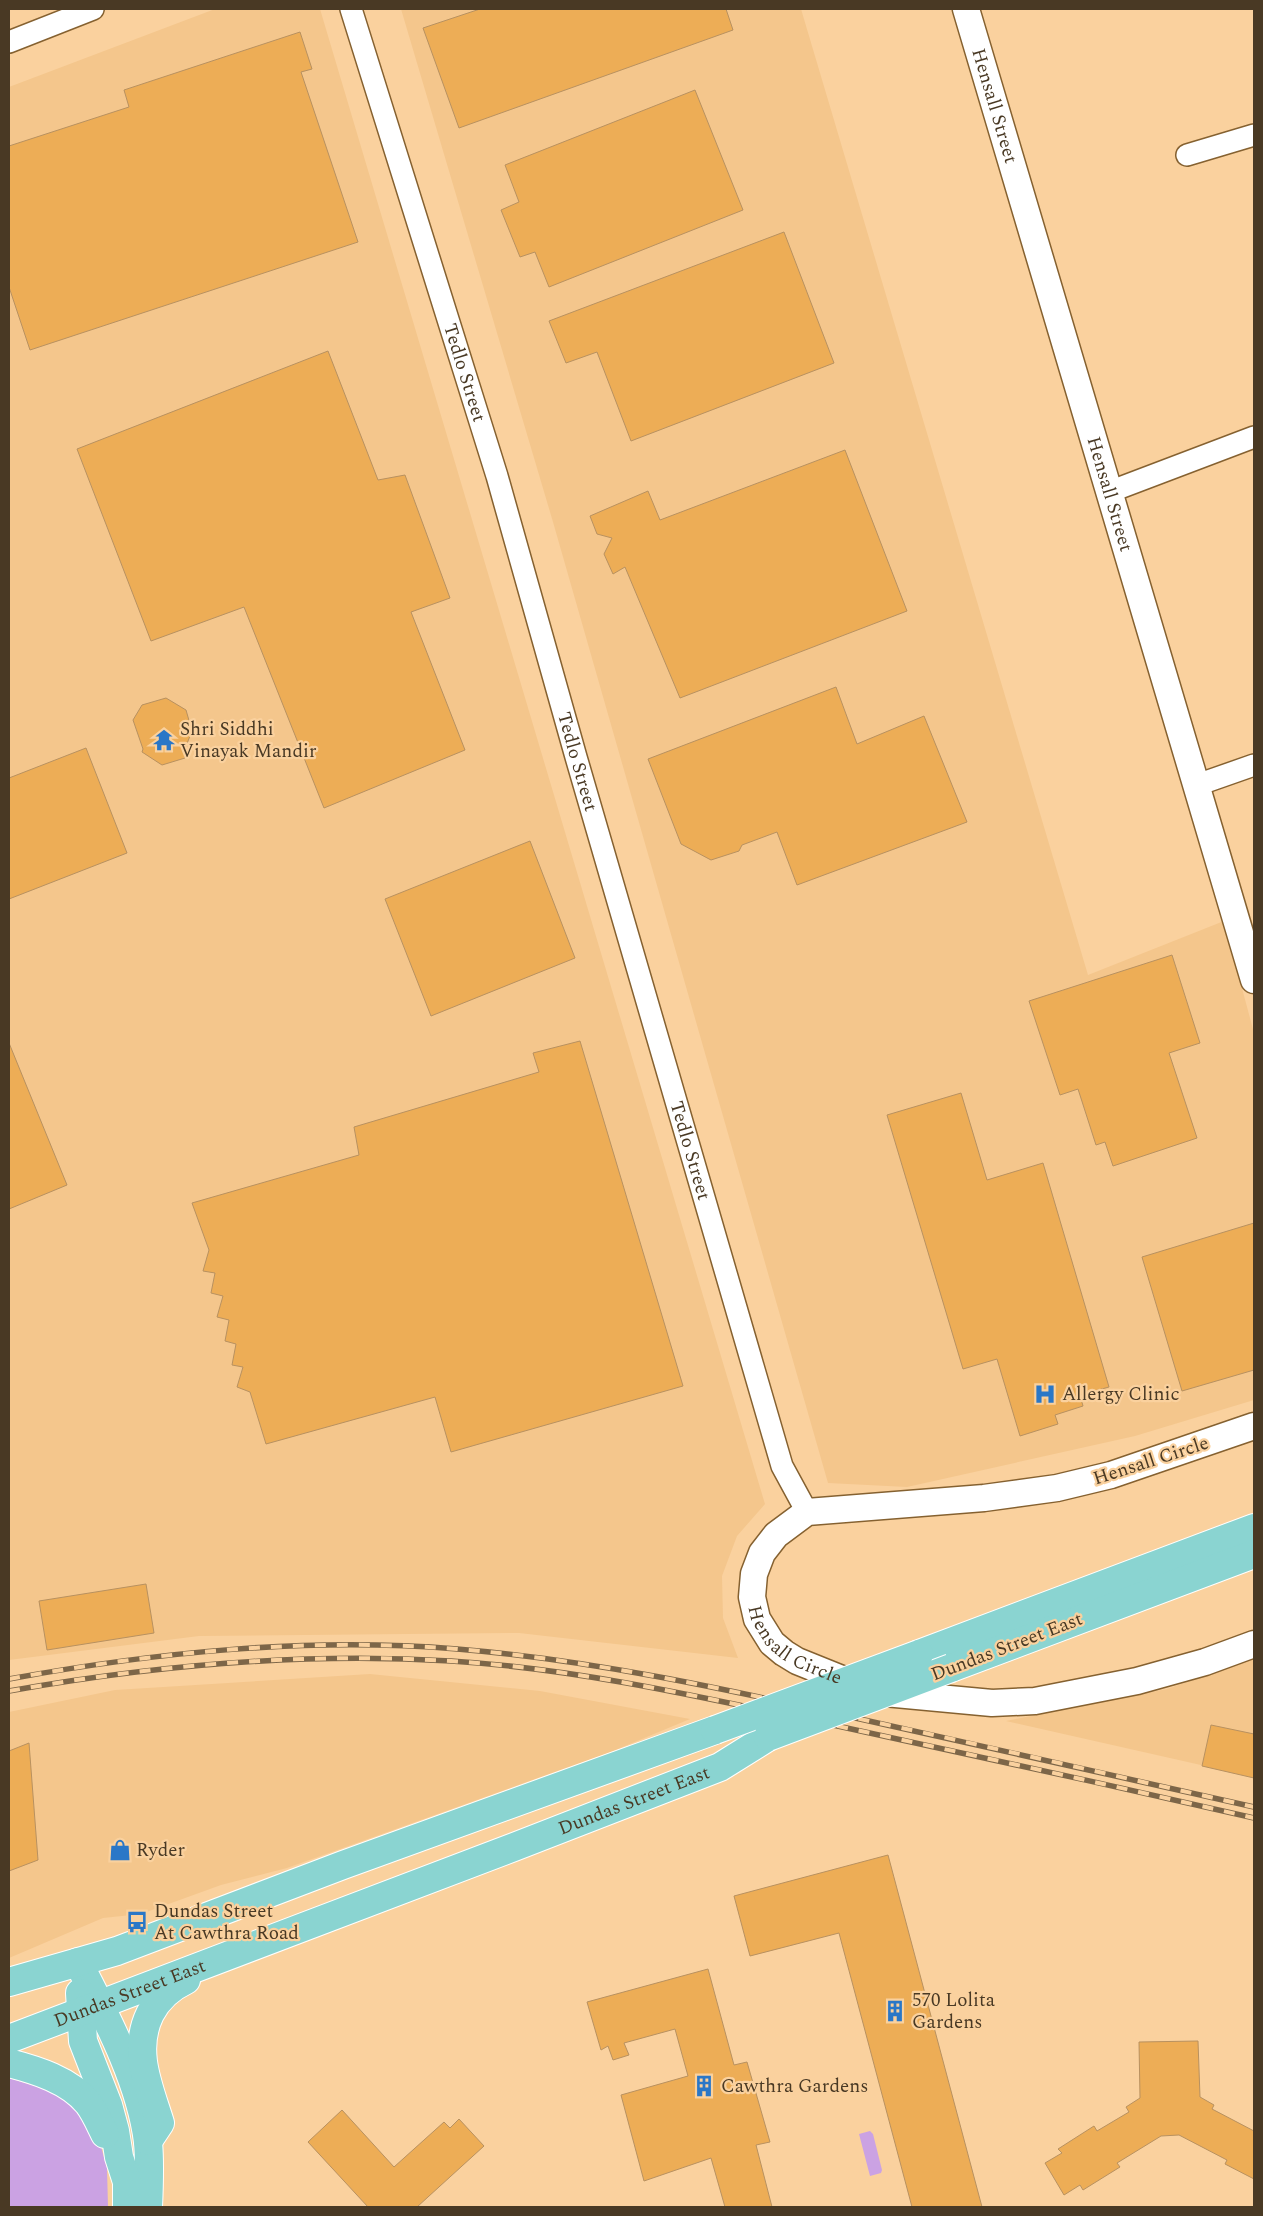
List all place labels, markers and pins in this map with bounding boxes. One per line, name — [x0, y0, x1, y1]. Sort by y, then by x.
place label: Shri Siddhi Vinayak Mandir — [180, 715, 317, 766]
temple icon: Shri Siddhi Vinayak Mandir — [151, 727, 177, 753]
place label: Allergy Clinic — [1062, 1380, 1180, 1409]
hospital icon: Allergy Clinic — [1032, 1381, 1058, 1407]
place label: Ryder — [136, 1836, 185, 1865]
shop icon: Ryder — [107, 1837, 133, 1863]
place label: Dundas Street At Cawthra Road — [154, 1897, 299, 1948]
bus stop icon: Dundas Street At Cawthra Road — [124, 1909, 150, 1935]
place label: 570 Lolita Gardens — [912, 1986, 996, 2037]
building icon: 570 Lolita Gardens — [882, 1998, 908, 2024]
place label: Cawthra Gardens — [721, 2072, 868, 2101]
building icon: Cawthra Gardens — [691, 2073, 717, 2099]

